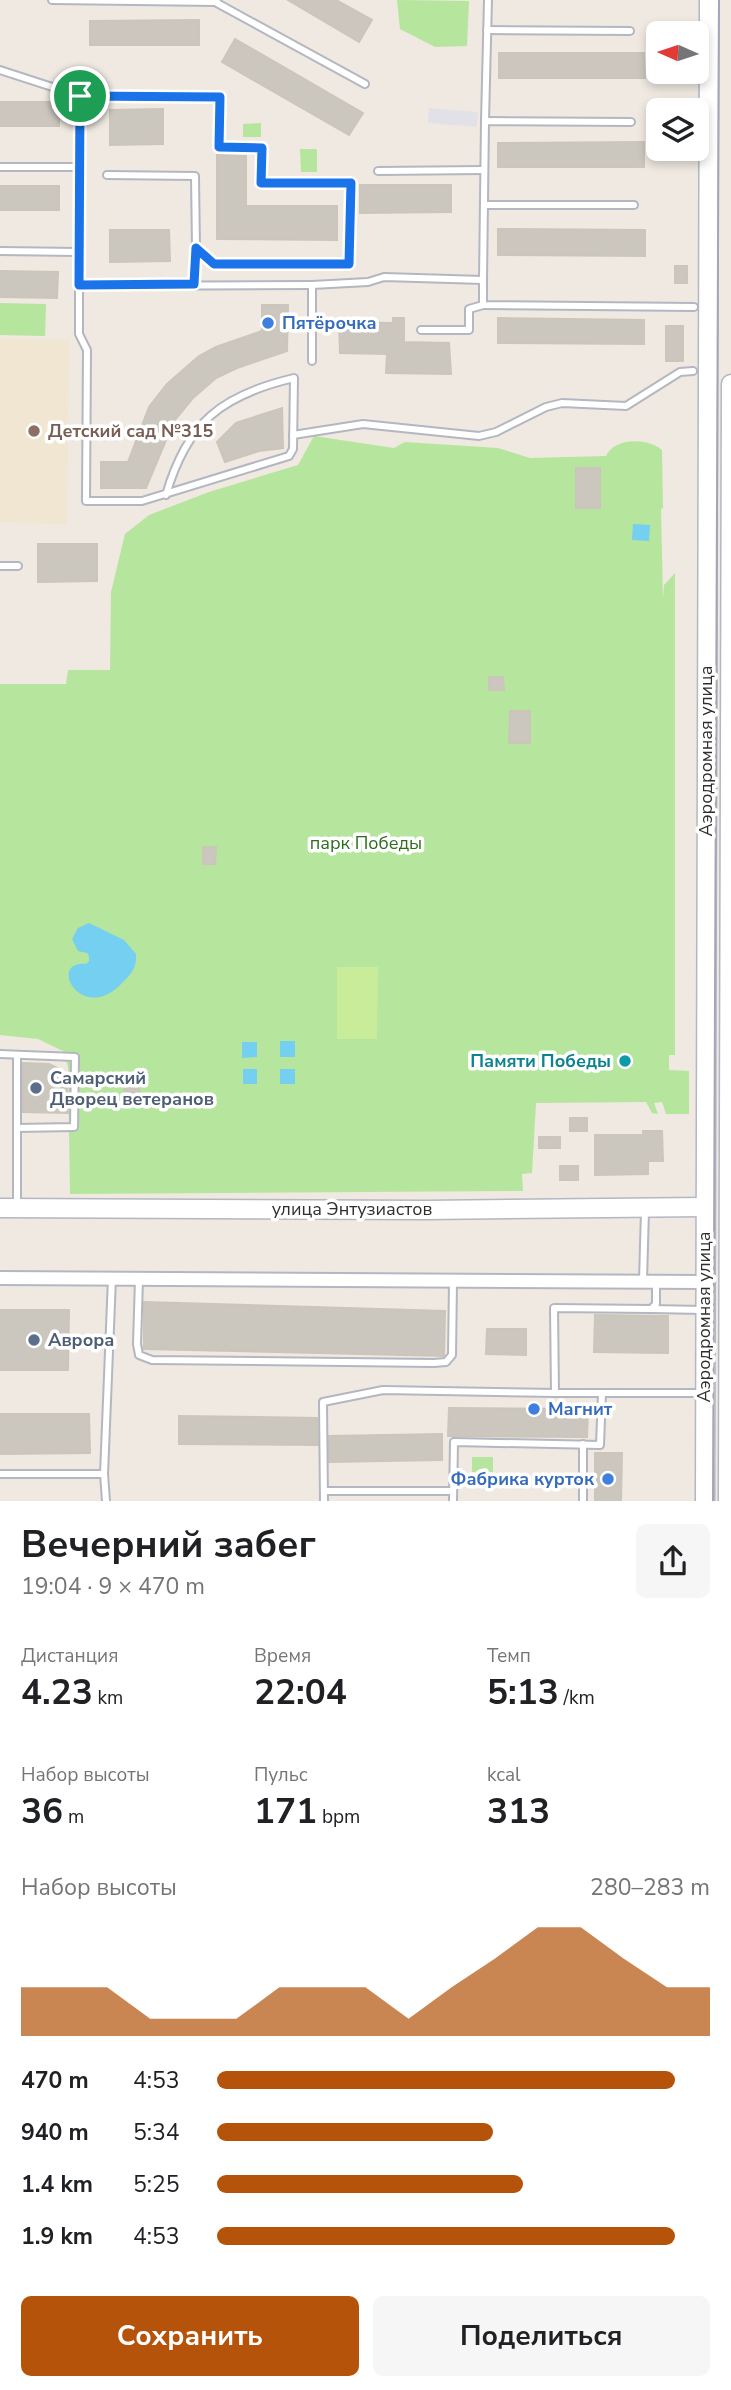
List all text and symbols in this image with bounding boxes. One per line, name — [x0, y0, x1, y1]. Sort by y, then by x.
north arrow — [646, 21, 709, 84]
map controls — [646, 21, 709, 161]
pin — [50, 66, 110, 126]
icon: arrive — [61, 77, 99, 115]
button: layers — [646, 98, 709, 161]
place label: Пятёрочка — [282, 311, 377, 335]
marker: Пятёрочка — [260, 315, 276, 331]
place label: Детский сад №315 — [48, 419, 214, 443]
marker: Детский сад №315 — [26, 423, 42, 439]
street label: Аэродромная улица — [694, 666, 718, 836]
park label: парк Победы — [310, 831, 422, 855]
place label: Памяти Победы — [470, 1049, 611, 1073]
marker: Памяти Победы — [617, 1053, 633, 1069]
place label: Самарский Дворец ветеранов — [50, 1066, 214, 1111]
marker: Самарский Дворец ветеранов — [28, 1080, 44, 1096]
street label: улица Энтузиастов — [272, 1197, 432, 1221]
street label: Аэродромная улица — [692, 1232, 716, 1402]
place label: Аврора — [48, 1328, 114, 1352]
marker: Аврора — [26, 1332, 42, 1348]
place label: Магнит — [548, 1397, 613, 1421]
marker: Магнит — [526, 1401, 542, 1417]
place label: Фабрика курток — [450, 1467, 595, 1491]
marker: Фабрика курток — [600, 1471, 616, 1487]
text: Вечерний забег — [21, 1519, 316, 1570]
button: share — [636, 1524, 710, 1598]
text: 19:04 · 9 × 470 m — [21, 1571, 205, 1602]
text: Дистанция — [21, 1643, 118, 1669]
text: Время — [254, 1643, 311, 1669]
text: Темп — [487, 1643, 531, 1669]
text: 4.23 — [21, 1669, 93, 1716]
text: 22:04 — [254, 1669, 347, 1716]
text: 5:13 — [487, 1669, 559, 1716]
text: km — [93, 1685, 123, 1711]
text: /km — [559, 1685, 595, 1711]
text: Набор высоты — [21, 1762, 150, 1788]
text: Пульс — [254, 1762, 308, 1788]
text: kcal — [487, 1762, 521, 1788]
text: 36 — [21, 1788, 63, 1835]
text: 171 — [254, 1788, 317, 1835]
text: 313 — [487, 1788, 550, 1835]
text: m — [63, 1804, 84, 1830]
text: bpm — [317, 1804, 360, 1830]
text: Набор высоты — [21, 1872, 177, 1903]
text: 280–283 m — [590, 1872, 710, 1903]
text: 470 m — [21, 2065, 89, 2096]
text: 4:53 — [133, 2065, 180, 2096]
text: 940 m — [21, 2117, 89, 2148]
text: 5:34 — [133, 2117, 180, 2148]
text: 1.4 km — [21, 2169, 93, 2200]
text: 5:25 — [133, 2169, 180, 2200]
text: 1.9 km — [21, 2221, 93, 2252]
text: 4:53 — [133, 2221, 180, 2252]
button: Сохранить — [21, 2296, 359, 2376]
button: Поделиться — [373, 2296, 710, 2376]

